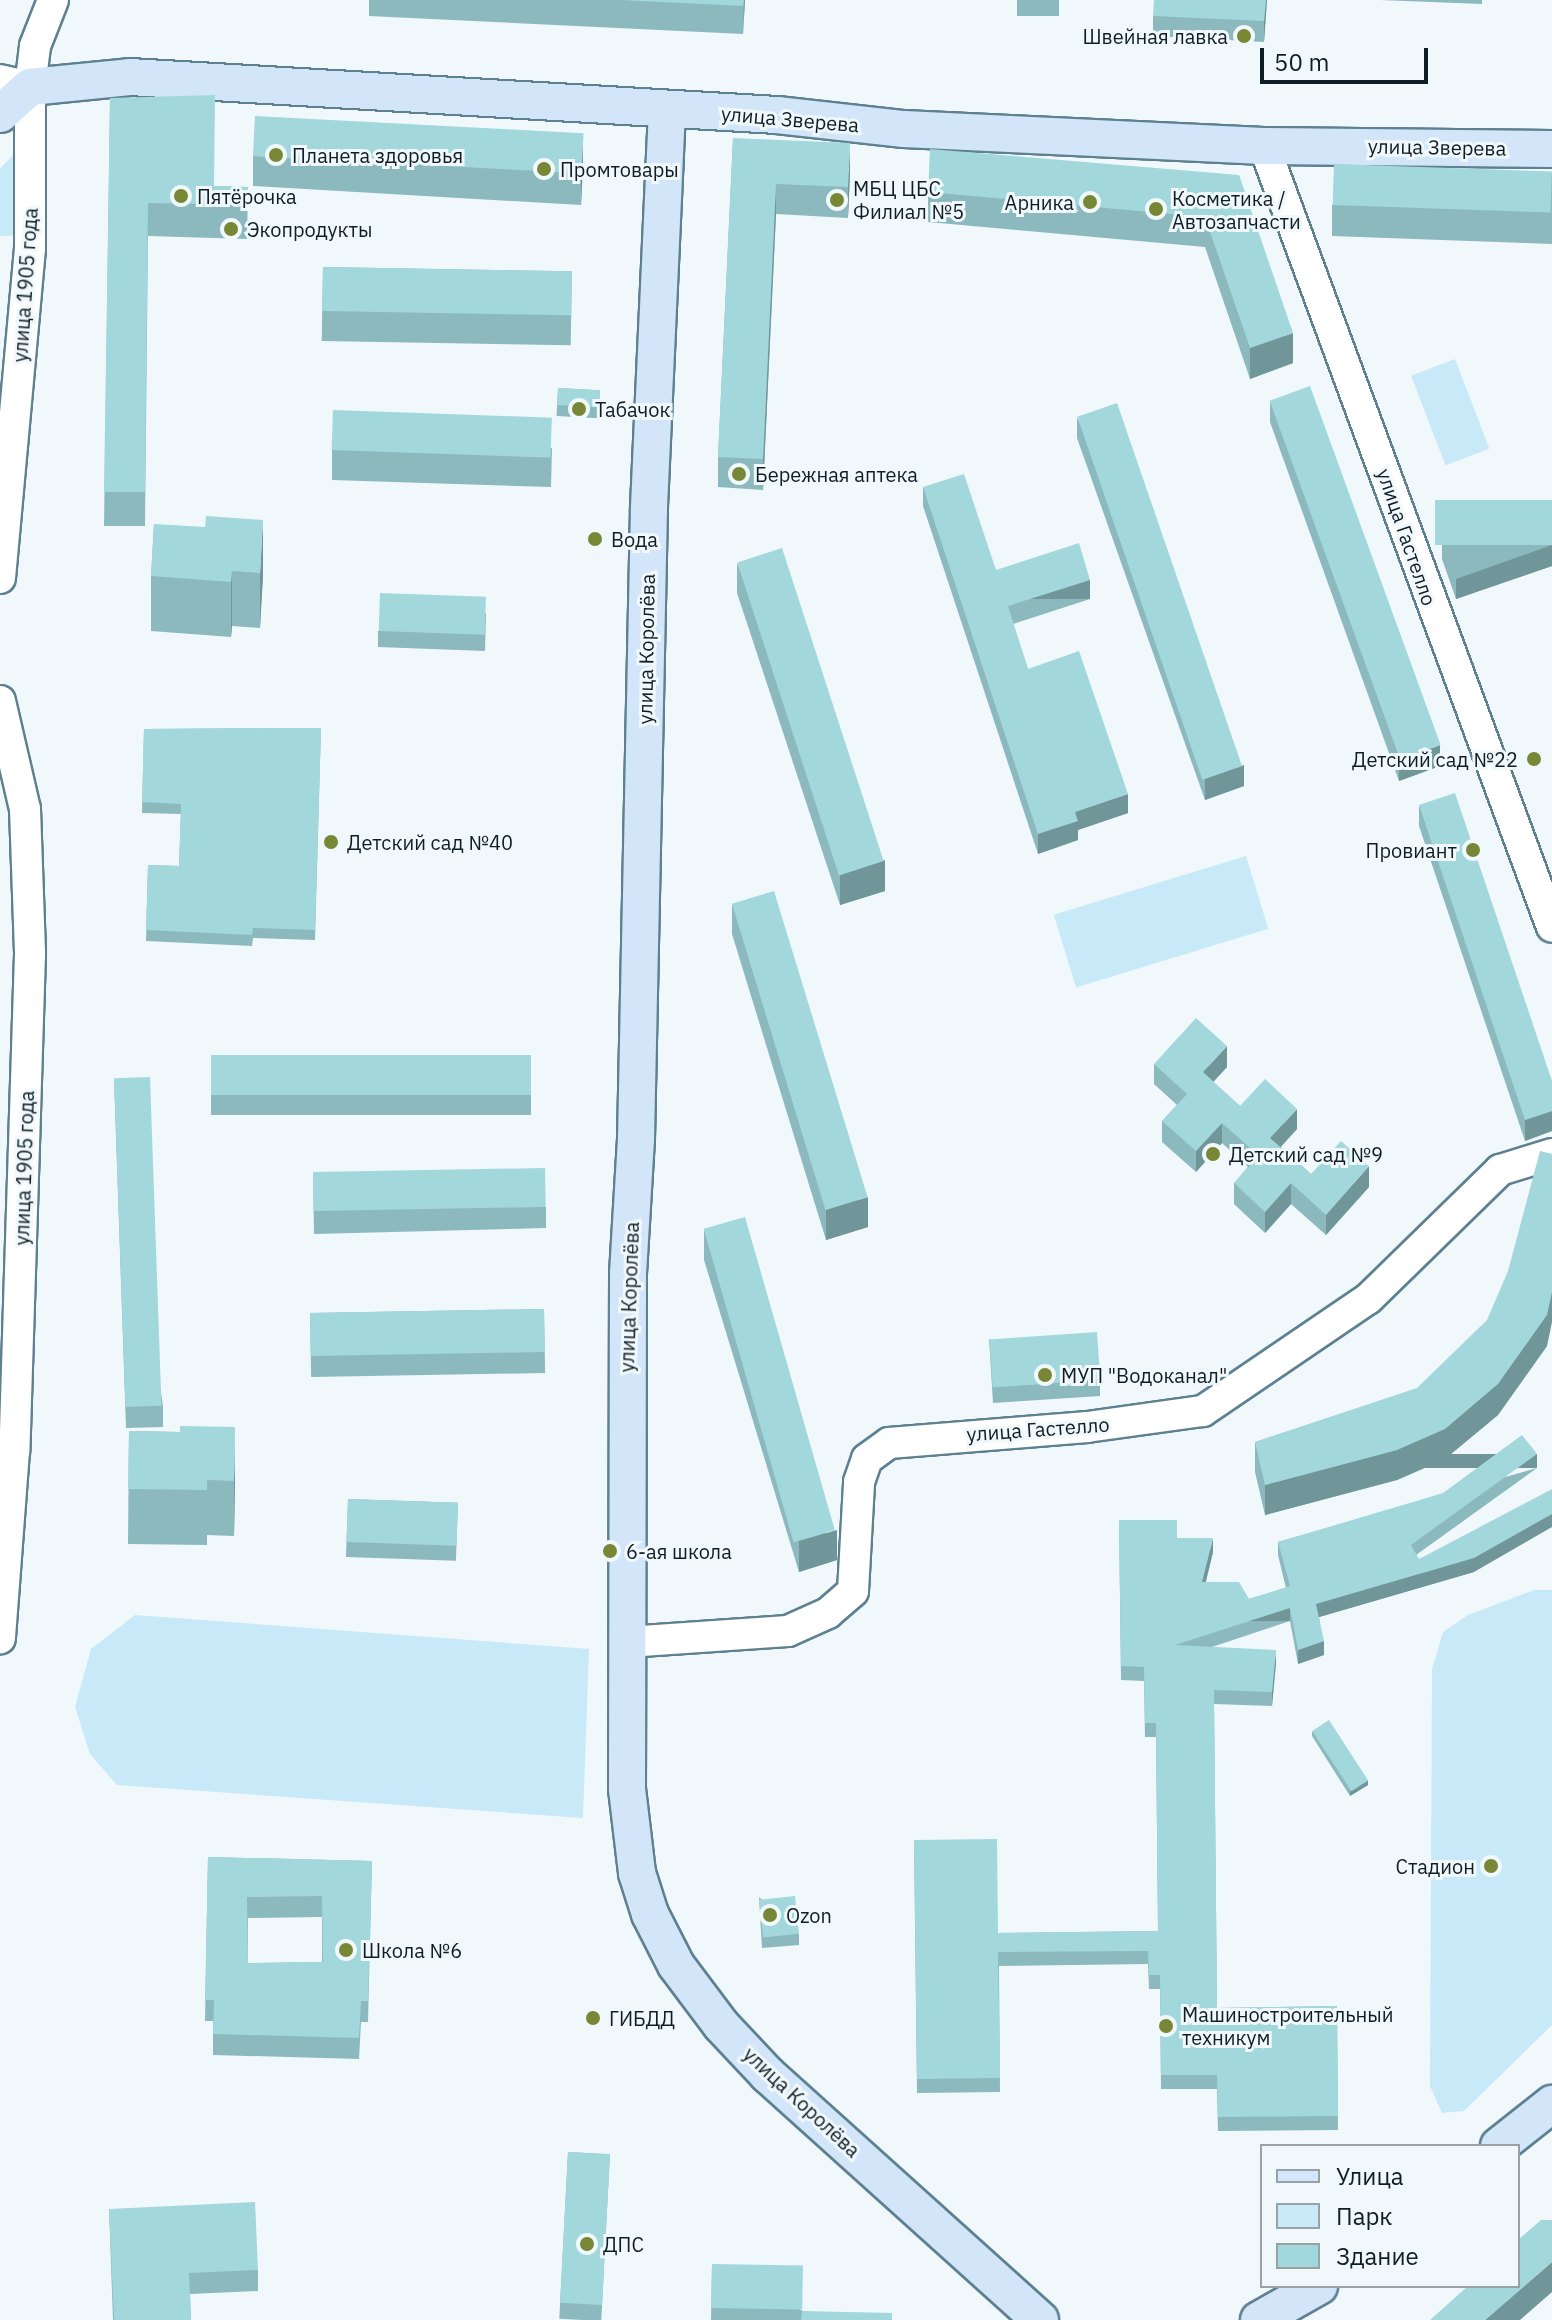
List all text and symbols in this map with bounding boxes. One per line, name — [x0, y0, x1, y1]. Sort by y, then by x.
place label: Швейная лавка — [1083, 24, 1228, 48]
marker: Швейная лавка — [1235, 27, 1253, 45]
scale bar — [1264, 32, 1432, 82]
text: 50 m — [1274, 46, 1329, 78]
street label: улица Зверева — [720, 101, 860, 137]
street label: улица Зверева — [1368, 134, 1506, 160]
place label: Планета здоровья — [292, 143, 463, 167]
marker: Планета здоровья — [267, 146, 285, 164]
place label: Промтовары — [560, 157, 679, 181]
marker: Промтовары — [535, 160, 553, 178]
place label: МБЦ ЦБС Филиал №5 — [853, 176, 964, 223]
place label: Пятёрочка — [197, 184, 297, 208]
place label: Косметика / Автозапчасти — [1172, 186, 1301, 233]
marker: Пятёрочка — [172, 187, 190, 205]
place label: Арника — [1005, 190, 1074, 214]
marker: МБЦ ЦБС Филиал №5 — [828, 191, 846, 209]
marker: Арника — [1081, 193, 1099, 211]
marker: Косметика / Автозапчасти — [1147, 200, 1165, 218]
street label: улица 1905 года — [8, 207, 42, 363]
place label: Экопродукты — [247, 217, 372, 241]
marker: Экопродукты — [222, 220, 240, 238]
place label: Табачок — [595, 397, 671, 421]
marker: Табачок — [570, 400, 588, 418]
place label: Бережная аптека — [755, 462, 918, 486]
marker: Бережная аптека — [730, 465, 748, 483]
street label: улица Гастелло — [1372, 465, 1442, 609]
place label: Вода — [611, 527, 658, 551]
marker: Вода — [586, 530, 604, 548]
street label: улица Королёва — [633, 573, 659, 725]
place label: Детский сад №22 — [1352, 747, 1518, 771]
marker: Детский сад №22 — [1525, 750, 1543, 768]
place label: Детский сад №40 — [347, 830, 513, 854]
marker: Детский сад №40 — [322, 833, 340, 851]
place label: Провиант — [1366, 838, 1457, 862]
marker: Провиант — [1464, 841, 1482, 859]
street label: улица 1905 года — [9, 1090, 39, 1246]
place label: Детский сад №9 — [1229, 1142, 1383, 1166]
marker: Детский сад №9 — [1204, 1145, 1222, 1163]
street label: улица Королёва — [614, 1221, 644, 1373]
place label: МУП "Водоканал" — [1061, 1363, 1227, 1387]
marker: МУП "Водоканал" — [1036, 1366, 1054, 1384]
street label: улица Гастелло — [966, 1412, 1110, 1446]
place label: 6-ая школа — [626, 1539, 732, 1563]
marker: 6-ая школа — [601, 1542, 619, 1560]
place label: Стадион — [1396, 1854, 1475, 1878]
marker: Стадион — [1482, 1857, 1500, 1875]
place label: Ozon — [786, 1903, 832, 1927]
marker: Ozon — [761, 1906, 779, 1924]
place label: Школа №6 — [362, 1938, 462, 1962]
marker: Школа №6 — [337, 1941, 355, 1959]
place label: Машиностроительный техникум — [1182, 2002, 1394, 2049]
place label: ГИБДД — [609, 2006, 675, 2030]
marker: ГИБДД — [584, 2009, 602, 2027]
marker: Машиностроительный техникум — [1157, 2017, 1175, 2035]
street label: улица Королёва — [739, 2042, 865, 2162]
legend — [1260, 2144, 1520, 2288]
text: Улица — [1336, 2160, 1404, 2192]
text: Парк — [1336, 2200, 1393, 2232]
place label: ДПС — [603, 2232, 644, 2256]
marker: ДПС — [578, 2235, 596, 2253]
text: Здание — [1336, 2240, 1419, 2272]

